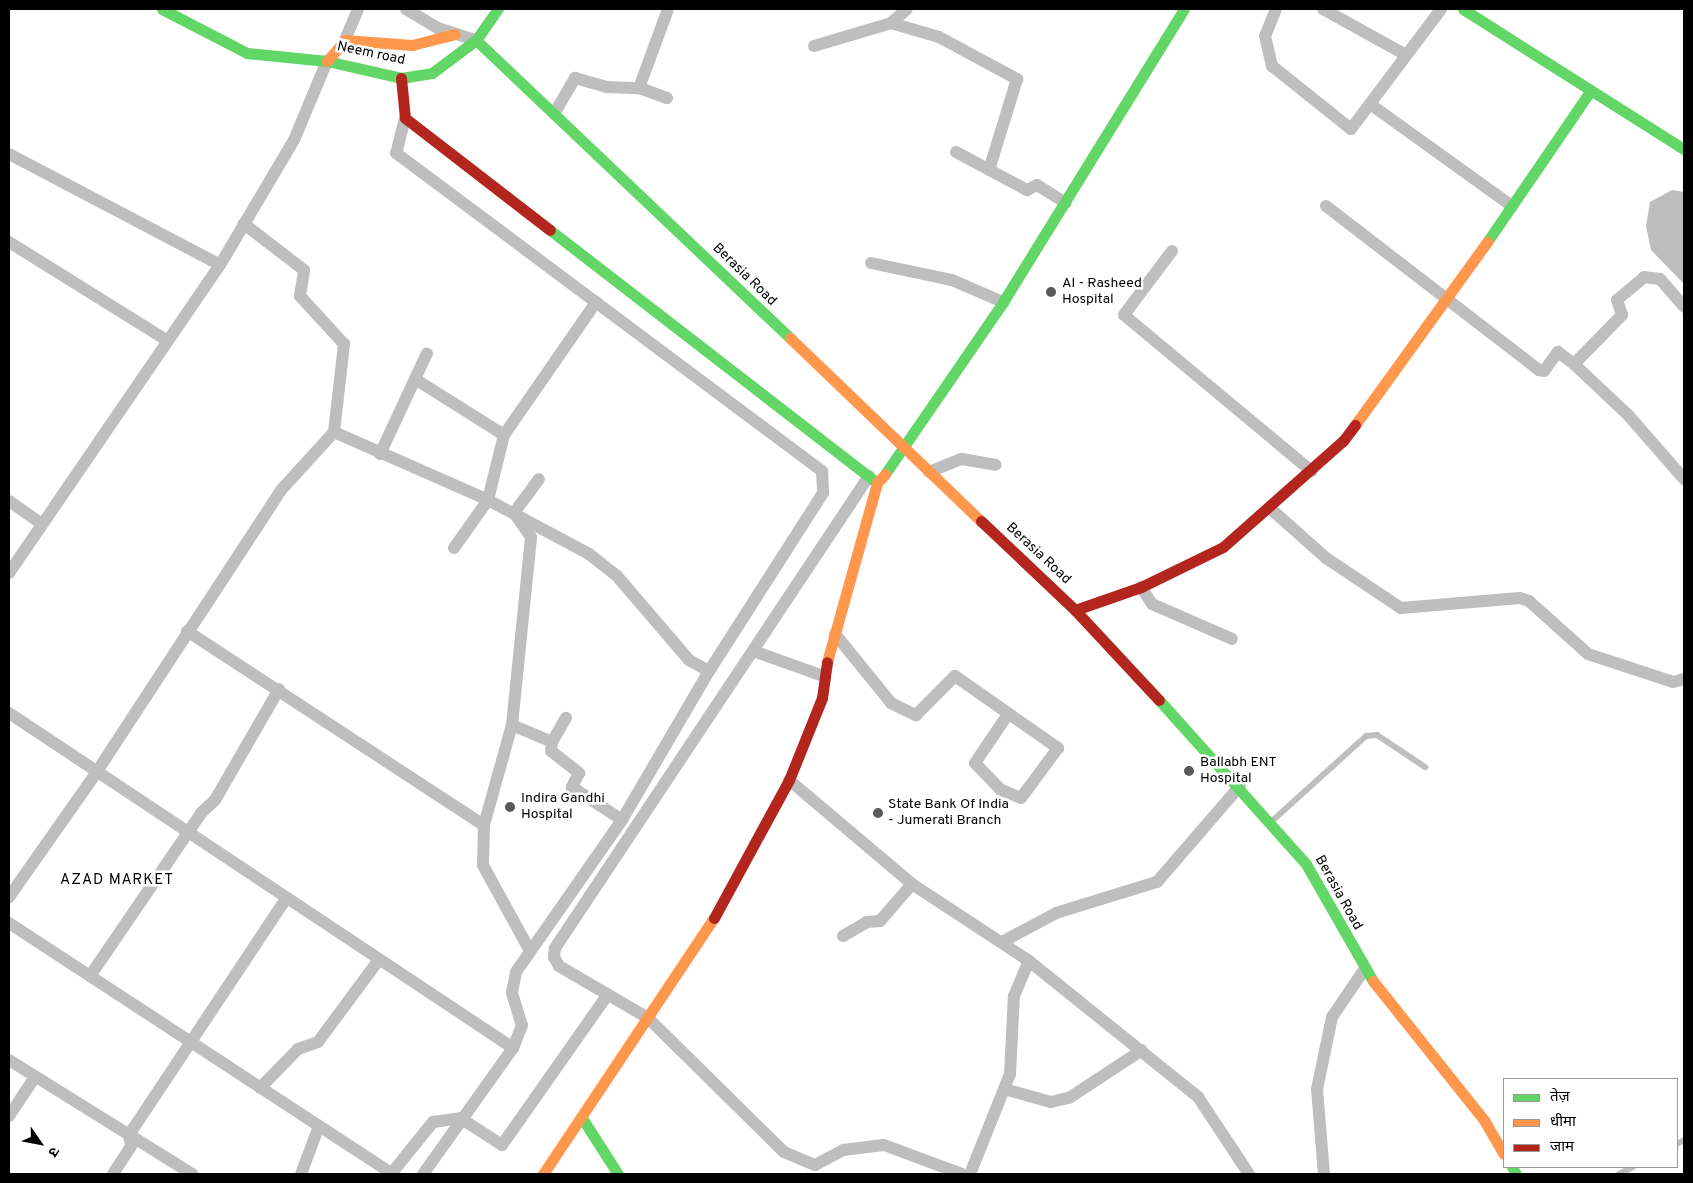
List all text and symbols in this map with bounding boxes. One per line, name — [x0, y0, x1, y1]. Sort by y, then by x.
street label: Neem road — [335, 39, 407, 69]
street label: Berasia Road — [708, 240, 780, 310]
place label: Al - Rasheed Hospital — [1062, 276, 1142, 308]
marker: Al - Rasheed Hospital — [1044, 285, 1058, 299]
street label: Berasia Road — [1002, 520, 1074, 588]
place label: Ballabh ENT Hospital — [1200, 755, 1277, 788]
marker: Ballabh ENT Hospital — [1182, 764, 1196, 778]
place label: Indira Gandhi Hospital — [521, 791, 605, 824]
place label: State Bank Of India - Jumerati Branch — [888, 797, 1009, 830]
marker: Indira Gandhi Hospital — [503, 800, 517, 814]
marker: State Bank Of India - Jumerati Branch — [872, 807, 884, 819]
street label: Berasia Road — [1311, 853, 1365, 933]
district label: AZAD MARKET — [59, 872, 175, 890]
legend — [1503, 1078, 1678, 1168]
text: तेज़ — [1550, 1088, 1570, 1107]
text: धीमा — [1550, 1113, 1576, 1132]
north arrow — [15, 1118, 65, 1168]
text: जाम — [1550, 1138, 1574, 1157]
text: उ — [44, 1143, 62, 1160]

